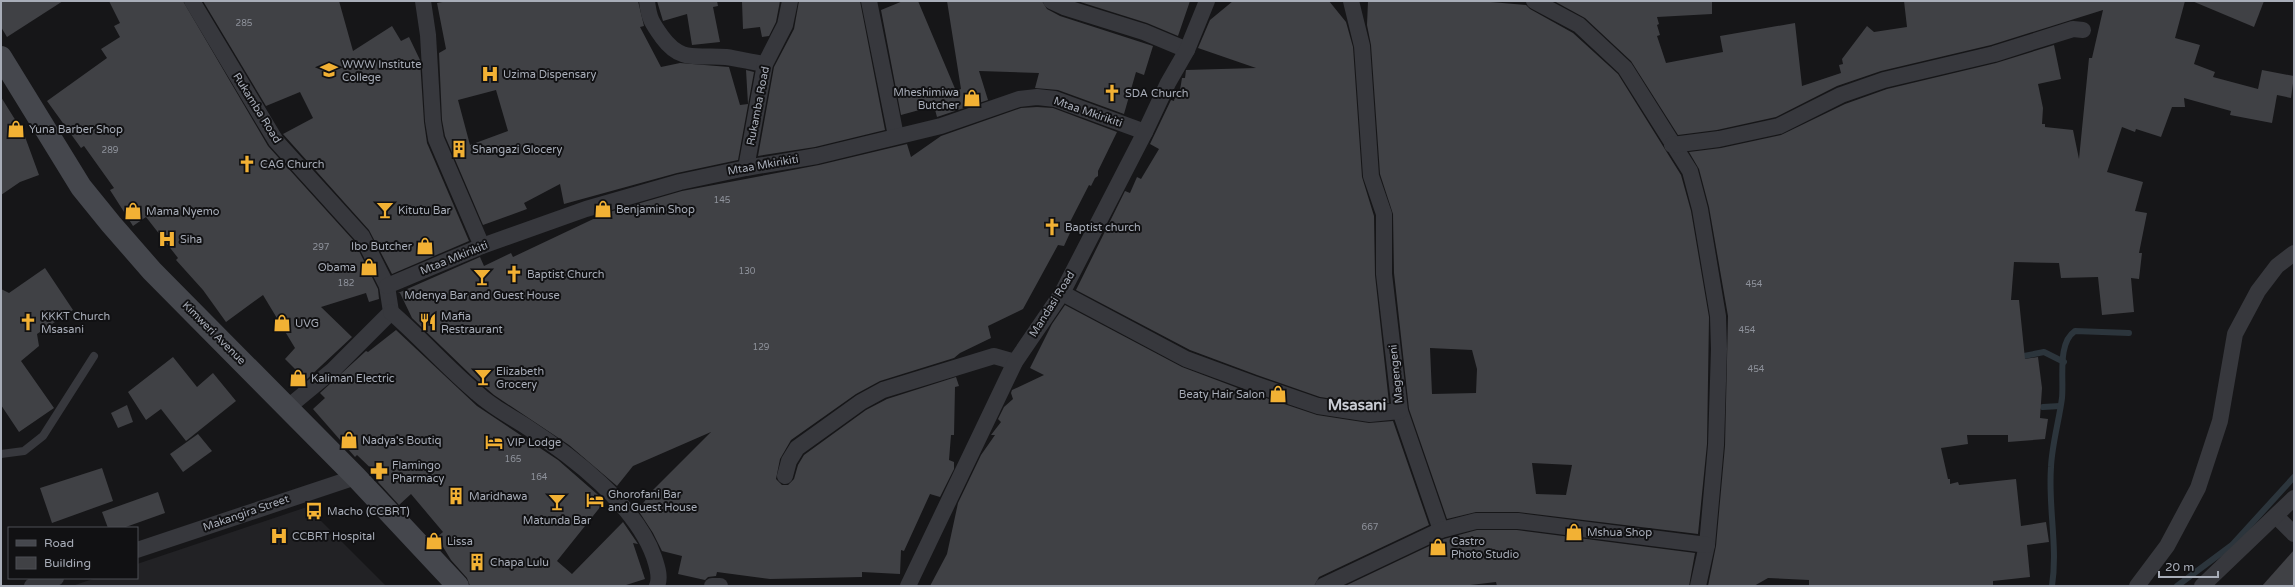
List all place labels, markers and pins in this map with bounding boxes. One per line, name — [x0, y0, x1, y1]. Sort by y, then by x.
place label: WWW Institute College — [342, 58, 421, 84]
school or university icon: WWW Institute College — [319, 60, 339, 80]
hospital icon: Uzima Dispensary — [480, 64, 500, 84]
place label: Uzima Dispensary — [503, 68, 596, 81]
church icon: SDA Church — [1102, 83, 1122, 103]
place label: Mheshimiwa Butcher — [893, 86, 960, 112]
place label: SDA Church — [1125, 87, 1189, 100]
shop icon: Mheshimiwa Butcher — [962, 88, 982, 108]
shop icon: Yuna Barber Shop — [6, 119, 26, 139]
place label: Yuna Barber Shop — [29, 123, 123, 136]
building icon: Shangazi Glocery — [449, 139, 469, 159]
place label: Shangazi Glocery — [472, 143, 562, 156]
church icon: CAG Church — [237, 154, 257, 174]
place label: CAG Church — [260, 158, 325, 171]
shop icon: Benjamin Shop — [593, 199, 613, 219]
bar icon: Kitutu Bar — [375, 200, 395, 220]
shop icon: Mama Nyemo — [123, 201, 143, 221]
place label: Benjamin Shop — [616, 203, 695, 216]
place label: Kitutu Bar — [398, 204, 452, 217]
place label: Mama Nyemo — [146, 205, 220, 218]
church icon: Baptist church — [1042, 217, 1062, 237]
place label: Baptist church — [1065, 221, 1141, 234]
hospital icon: Siha — [157, 229, 177, 249]
place label: Siha — [180, 233, 202, 246]
shop icon: Ibo Butcher — [415, 236, 435, 256]
place label: Ibo Butcher — [351, 240, 413, 253]
shop icon: Obama — [359, 257, 379, 277]
place label: Obama — [318, 261, 356, 274]
church icon: Baptist Church — [504, 264, 524, 284]
bar icon: Mdenya Bar and Guest House — [472, 267, 492, 287]
place label: Baptist Church — [527, 268, 605, 281]
place label: Mdenya Bar and Guest House — [404, 289, 560, 302]
place label: KKKT Church Msasani — [41, 310, 110, 336]
place label: Mafia Restraurant — [441, 310, 503, 336]
church icon: KKKT Church Msasani — [18, 312, 38, 332]
restaurant icon: Mafia Restraurant — [418, 312, 438, 332]
shop icon: UVG — [272, 313, 292, 333]
place label: UVG — [295, 317, 319, 330]
place label: Elizabeth Grocery — [496, 365, 544, 391]
bar icon: Elizabeth Grocery — [473, 367, 493, 387]
shop icon: Kaliman Electric — [288, 368, 308, 388]
place label: Kaliman Electric — [311, 372, 395, 385]
shop icon: Beaty Hair Salon — [1268, 384, 1288, 404]
place label: Beaty Hair Salon — [1179, 388, 1265, 401]
shop icon: Nadya's Boutiq — [339, 430, 359, 450]
hotel icon: VIP Lodge — [484, 432, 504, 452]
place label: Nadya's Boutiq — [362, 434, 441, 447]
place label: VIP Lodge — [507, 436, 561, 449]
place label: Flamingo Pharmacy — [392, 459, 445, 485]
pharmacy icon: Flamingo Pharmacy — [369, 461, 389, 481]
building icon: Maridhawa — [446, 486, 466, 506]
place label: Ghorofani Bar and Guest House — [608, 488, 697, 514]
place label: Maridhawa — [469, 490, 527, 503]
hotel icon: Ghorofani Bar and Guest House — [585, 490, 605, 510]
bar icon: Matunda Bar — [547, 492, 567, 512]
bus stop icon: Macho (CCBRT) — [304, 501, 324, 521]
place label: Macho (CCBRT) — [327, 505, 410, 518]
place label: Matunda Bar — [523, 514, 592, 527]
shop icon: Mshua Shop — [1564, 522, 1584, 542]
hospital icon: CCBRT Hospital — [269, 526, 289, 546]
place label: Mshua Shop — [1587, 526, 1652, 539]
place label: CCBRT Hospital — [292, 530, 375, 543]
shop icon: Lissa — [424, 531, 444, 551]
place label: Lissa — [447, 535, 473, 548]
place label: Castro Photo Studio — [1451, 535, 1519, 561]
shop icon: Castro Photo Studio — [1428, 537, 1448, 557]
building icon: Chapa Lulu — [467, 552, 487, 572]
place label: Chapa Lulu — [490, 556, 549, 569]

